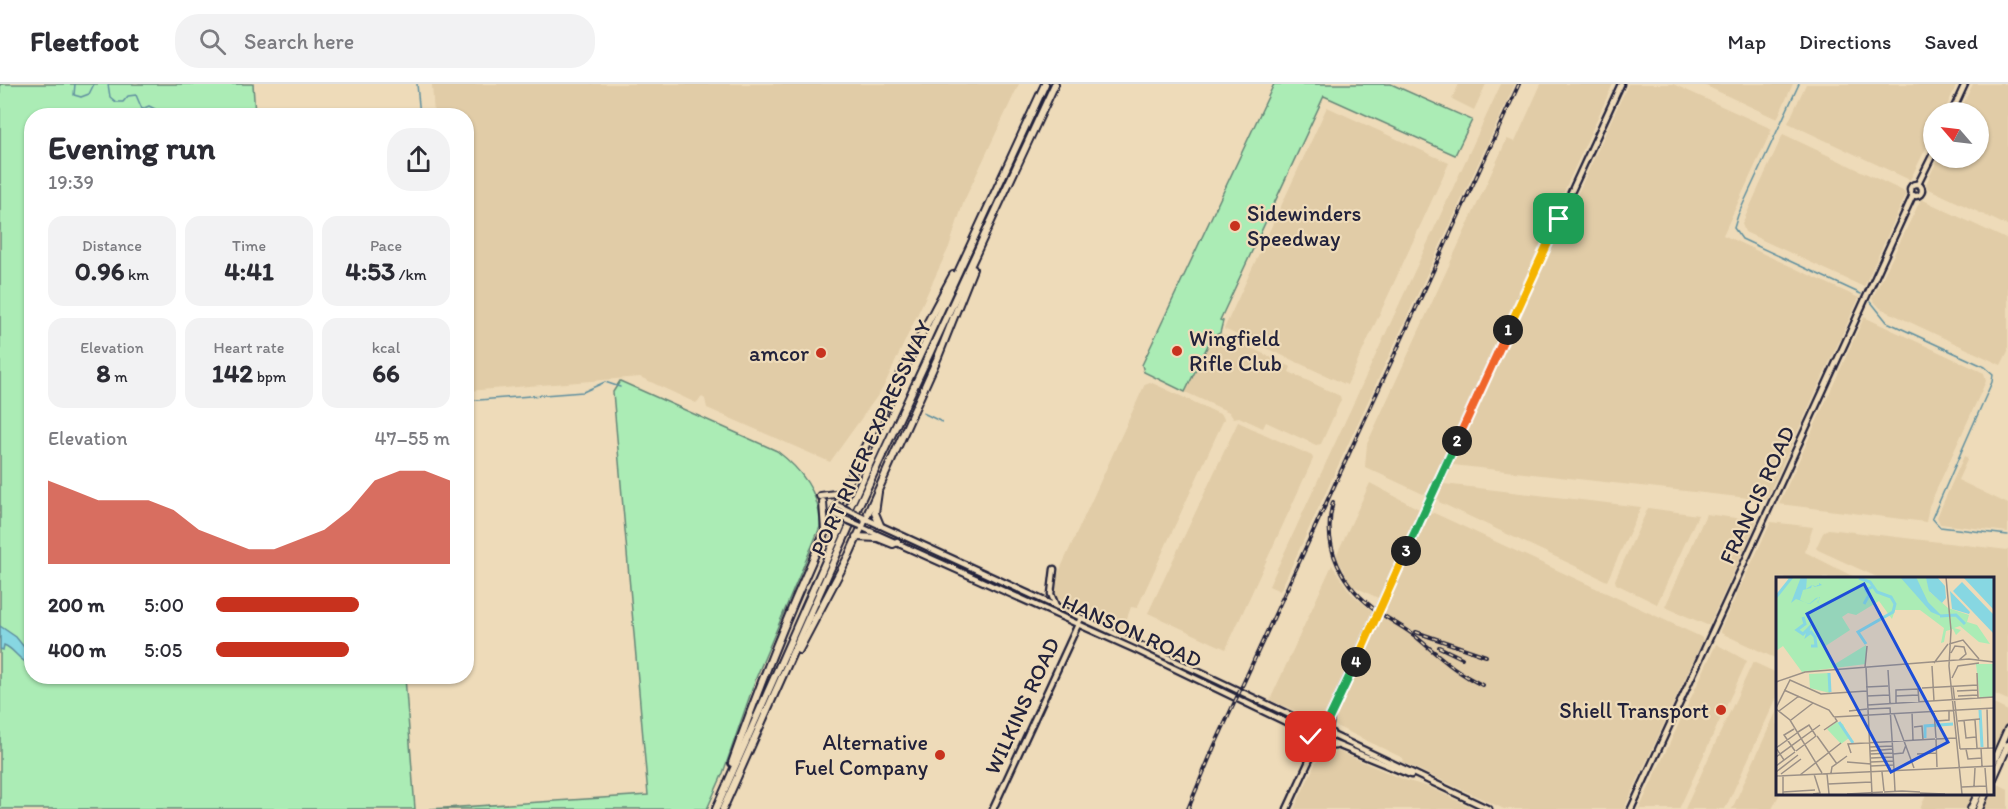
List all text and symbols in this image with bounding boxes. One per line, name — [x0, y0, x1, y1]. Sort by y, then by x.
search box — [175, 14, 595, 68]
text: Fleetfoot — [30, 24, 139, 58]
icon: search — [196, 25, 229, 58]
text: Search here — [244, 28, 354, 55]
text: Map — [1728, 29, 1766, 54]
text: Directions — [1799, 29, 1891, 54]
text: Saved — [1924, 29, 1978, 54]
north arrow — [1923, 102, 1989, 168]
map controls — [1923, 102, 1989, 168]
text: Evening run — [48, 128, 215, 167]
button: share — [387, 128, 450, 191]
text: 19:39 — [48, 170, 94, 194]
pin — [1533, 193, 1584, 244]
place label: Sidewinders Speedway — [1247, 200, 1361, 252]
icon: arrive — [1542, 202, 1575, 235]
marker: Sidewinders Speedway — [1228, 219, 1242, 233]
text: Distance — [82, 236, 142, 255]
text: Time — [232, 236, 266, 255]
text: Pace — [370, 236, 402, 255]
text: 0.96 — [75, 255, 125, 287]
text: 4:41 — [224, 255, 274, 287]
text: 4:53 — [345, 255, 395, 287]
text: km — [125, 265, 149, 284]
text: /km — [395, 265, 427, 284]
street label: PORT RIVER EXPRESSWAY — [804, 315, 938, 560]
pin: 1 — [1493, 315, 1523, 345]
text: 1 — [1504, 320, 1512, 339]
place label: Wingfield Rifle Club — [1189, 325, 1282, 377]
text: Elevation — [80, 338, 144, 357]
text: Heart rate — [214, 338, 284, 357]
text: kcal — [372, 338, 400, 357]
place label: amcor — [749, 340, 809, 367]
marker: Wingfield Rifle Club — [1170, 344, 1184, 358]
marker: amcor — [814, 346, 828, 360]
text: 8 — [96, 357, 111, 389]
text: 142 — [212, 357, 253, 389]
text: 66 — [372, 357, 400, 389]
text: m — [111, 367, 128, 386]
text: bpm — [253, 367, 286, 386]
street label: FRANCIS ROAD — [1713, 422, 1801, 568]
text: Elevation — [48, 426, 127, 450]
text: 47–55 m — [375, 426, 450, 450]
pin: 2 — [1442, 426, 1472, 456]
text: 2 — [1453, 431, 1461, 450]
pin: 3 — [1391, 536, 1421, 566]
text: 3 — [1402, 541, 1410, 560]
inset map — [1776, 577, 1993, 794]
street label: HANSON ROAD — [1058, 588, 1206, 674]
text: 200 m — [48, 593, 104, 617]
text: 5:00 — [144, 593, 184, 617]
street label: WILKINS ROAD — [978, 633, 1066, 779]
text: 400 m — [48, 638, 106, 662]
text: 5:05 — [144, 638, 182, 662]
pin: 4 — [1341, 647, 1371, 677]
text: 4 — [1351, 652, 1361, 671]
place label: Shiell Transport — [1559, 697, 1709, 724]
marker: Shiell Transport — [1714, 703, 1728, 717]
pin — [1285, 711, 1336, 762]
icon: check — [1294, 720, 1327, 753]
place label: Alternative Fuel Company — [794, 729, 929, 781]
marker: Alternative Fuel Company — [933, 748, 947, 762]

